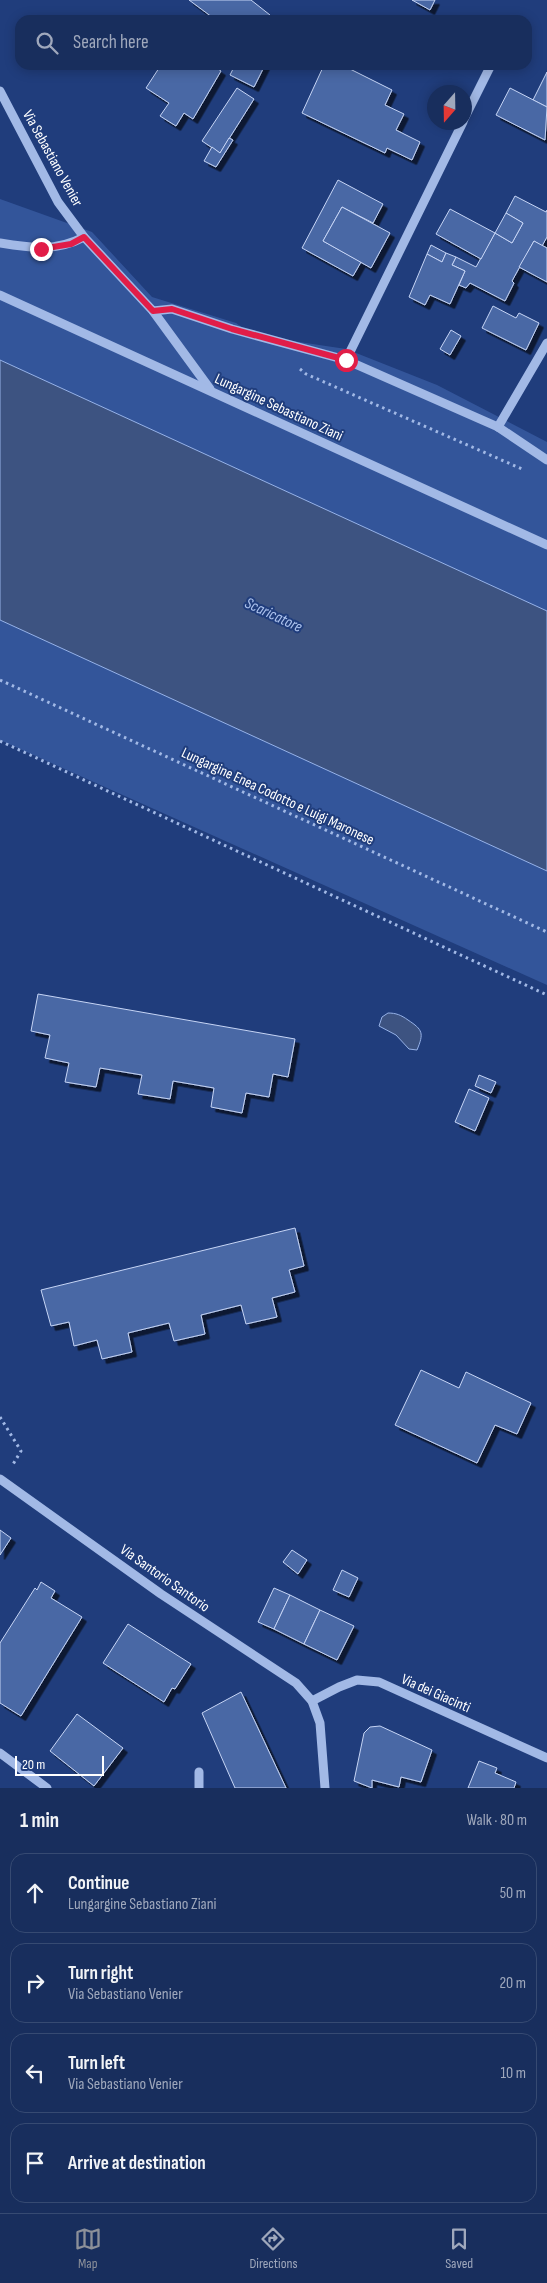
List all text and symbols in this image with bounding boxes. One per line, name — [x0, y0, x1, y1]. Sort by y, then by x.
search box — [15, 15, 532, 70]
icon: search — [33, 29, 61, 57]
text: Search here — [73, 31, 149, 54]
north arrow — [427, 85, 472, 130]
street label: Via Sebastiano Venier — [18, 107, 87, 210]
route end — [30, 238, 53, 261]
route start — [335, 349, 358, 372]
street label: Lungargine Sebastiano Ziani — [212, 369, 346, 446]
water label: Scaricatore — [242, 594, 305, 637]
street label: Lungargine Enea Codotto e Luigi Maronese — [178, 743, 377, 850]
street label: Via Santorio Santorio — [116, 1540, 213, 1616]
street label: Via dei Giacinti — [398, 1670, 474, 1717]
scale bar — [15, 1753, 104, 1776]
text: 20 m — [22, 1756, 45, 1773]
text: 1 min — [20, 1808, 59, 1833]
text: Walk · 80 m — [467, 1811, 527, 1830]
text: Continue — [68, 1872, 129, 1895]
icon: ahead — [21, 1879, 49, 1907]
text: 50 m — [500, 1884, 526, 1903]
text: Lungargine Sebastiano Ziani — [68, 1895, 217, 1914]
text: Turn right — [68, 1962, 133, 1985]
icon: right — [21, 1969, 49, 1997]
text: 20 m — [499, 1974, 526, 1993]
text: Via Sebastiano Venier — [68, 1985, 183, 2004]
text: Turn left — [68, 2052, 125, 2075]
icon: left — [21, 2059, 49, 2087]
text: 10 m — [500, 2064, 526, 2083]
text: Via Sebastiano Venier — [68, 2075, 183, 2094]
icon: arrive — [21, 2149, 49, 2177]
text: Arrive at destination — [68, 2152, 206, 2175]
tab: Map — [74, 2225, 102, 2272]
tab: Directions — [249, 2225, 298, 2272]
tab: Saved — [445, 2225, 473, 2272]

